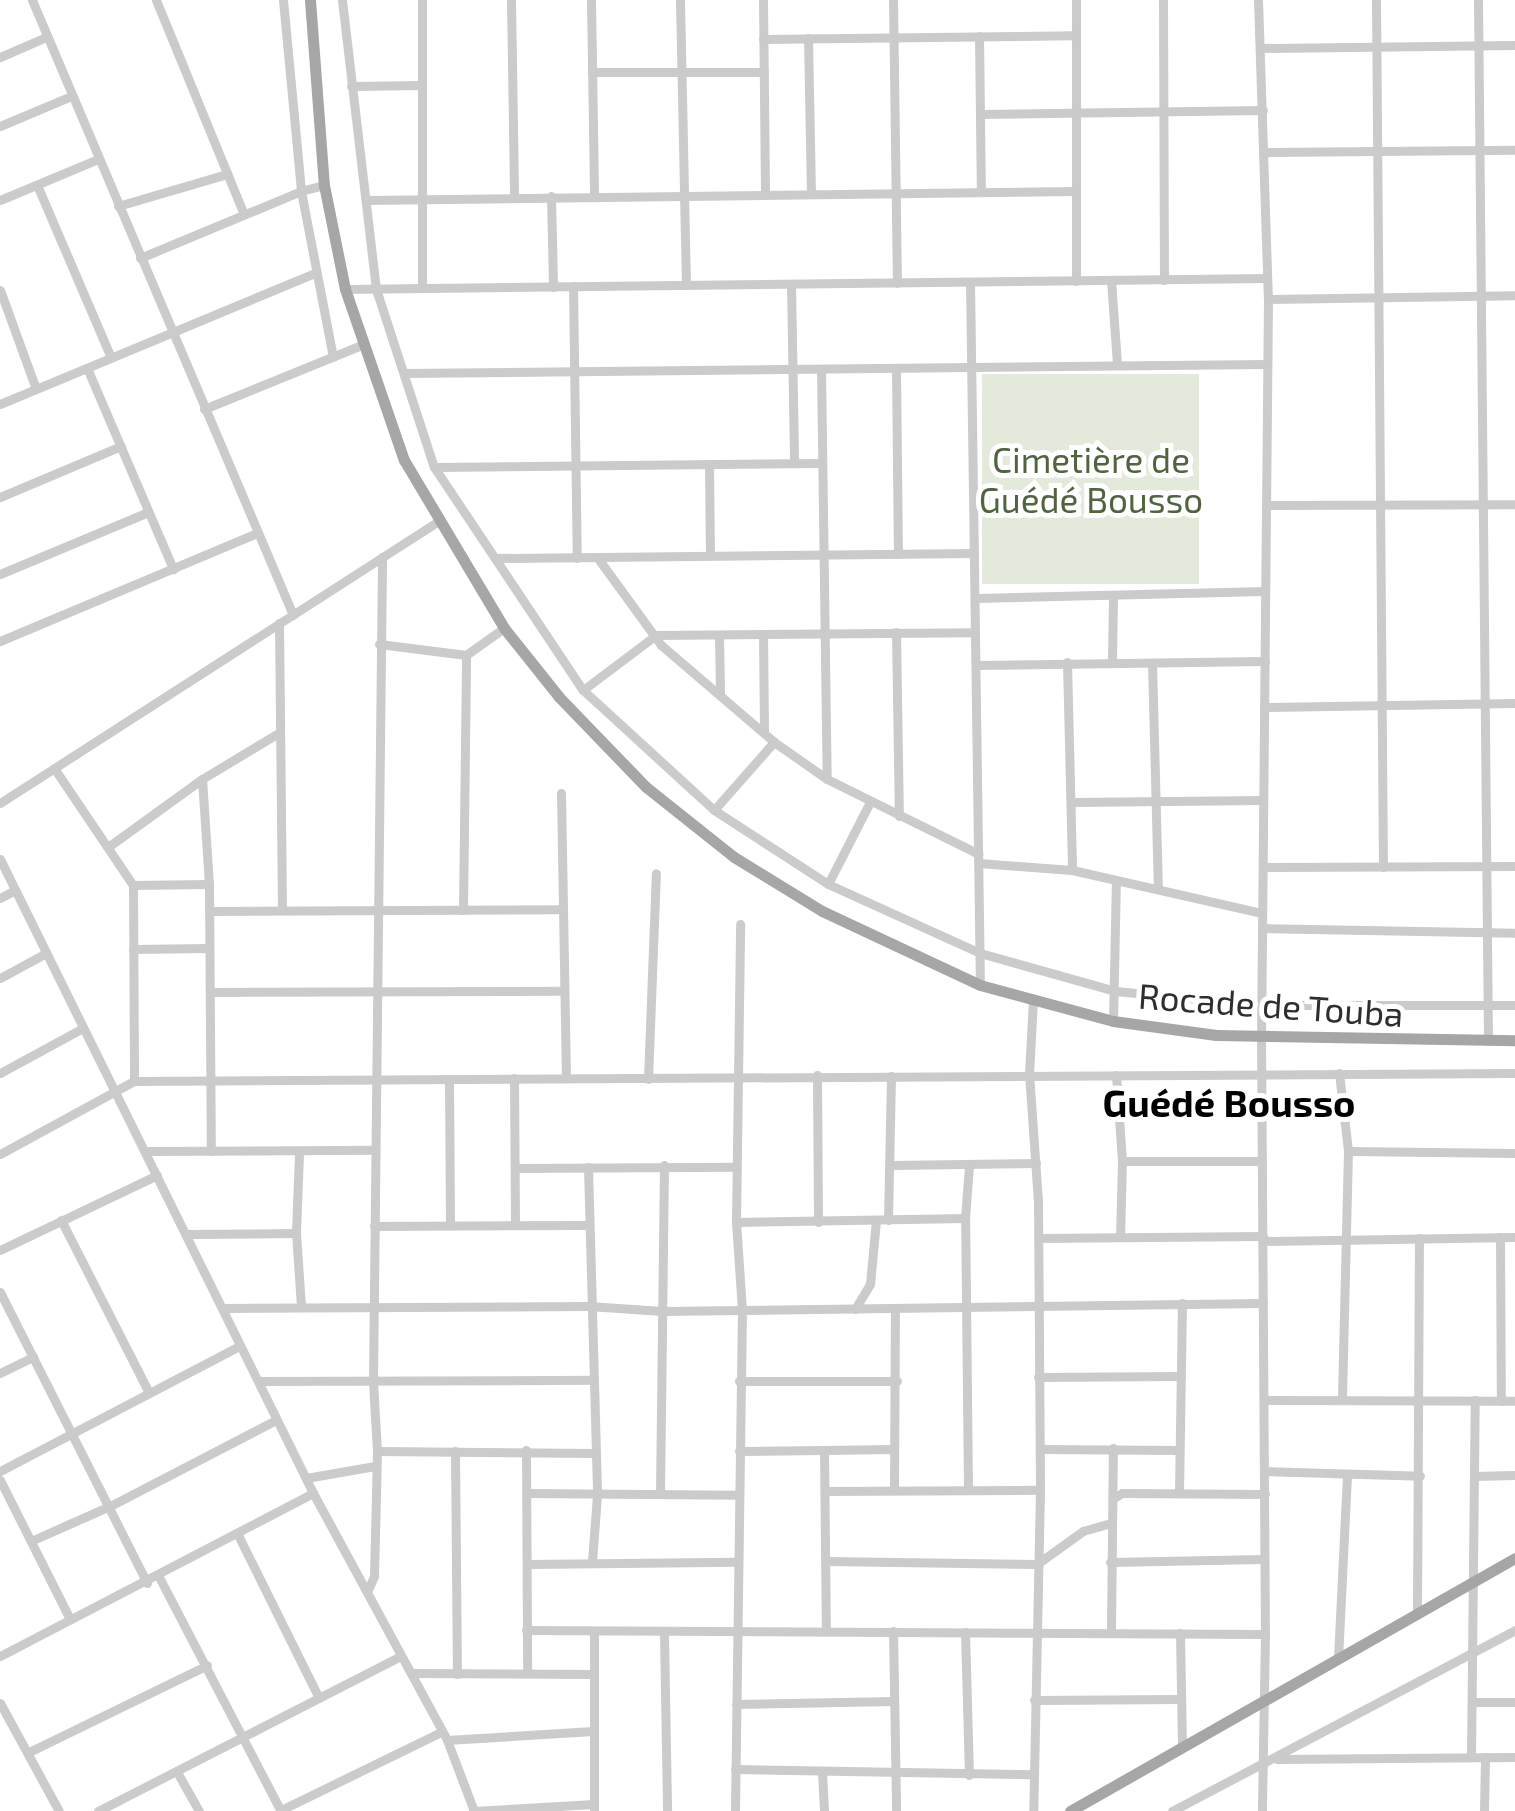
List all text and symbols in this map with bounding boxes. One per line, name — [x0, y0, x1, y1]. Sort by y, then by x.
park label: Cimetière de Guédé Bousso — [979, 438, 1203, 520]
street label: Rocade de Touba — [1137, 974, 1405, 1034]
district label: Guédé Bousso — [1103, 1080, 1355, 1126]

